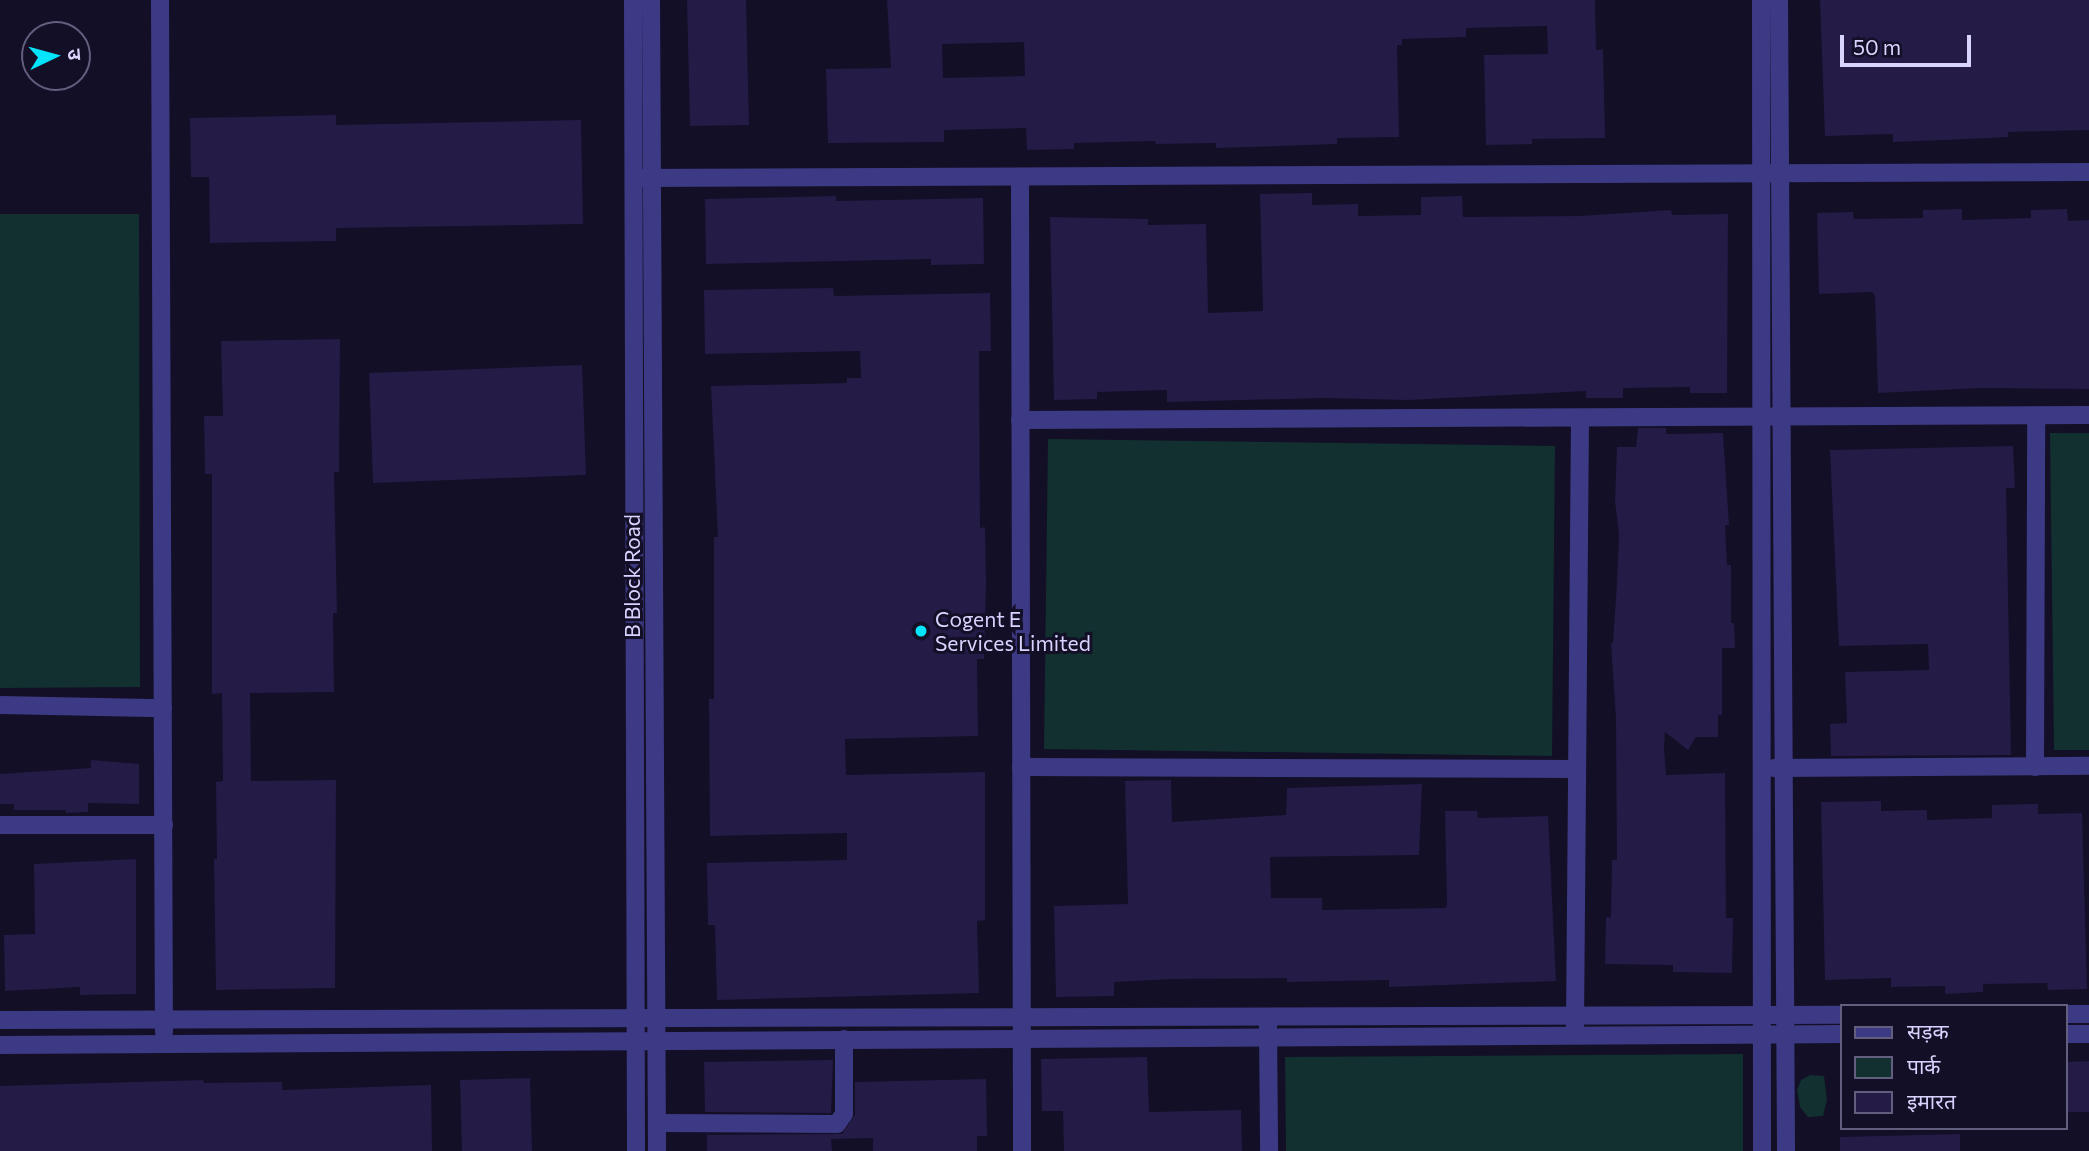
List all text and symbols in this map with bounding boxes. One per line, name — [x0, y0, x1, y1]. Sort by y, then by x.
north arrow — [21, 21, 91, 91]
scale bar — [1844, 21, 1975, 65]
text: 50 m — [1853, 34, 1901, 59]
text: उ — [63, 48, 87, 61]
street label: B Block Road — [619, 514, 645, 638]
place label: Cogent E Services Limited — [935, 606, 1091, 656]
marker: Cogent E Services Limited — [913, 623, 929, 639]
legend — [1840, 1004, 2068, 1130]
text: सड़क — [1907, 1018, 1949, 1043]
text: पार्क — [1907, 1053, 1941, 1078]
text: इमारत — [1907, 1088, 1956, 1113]

